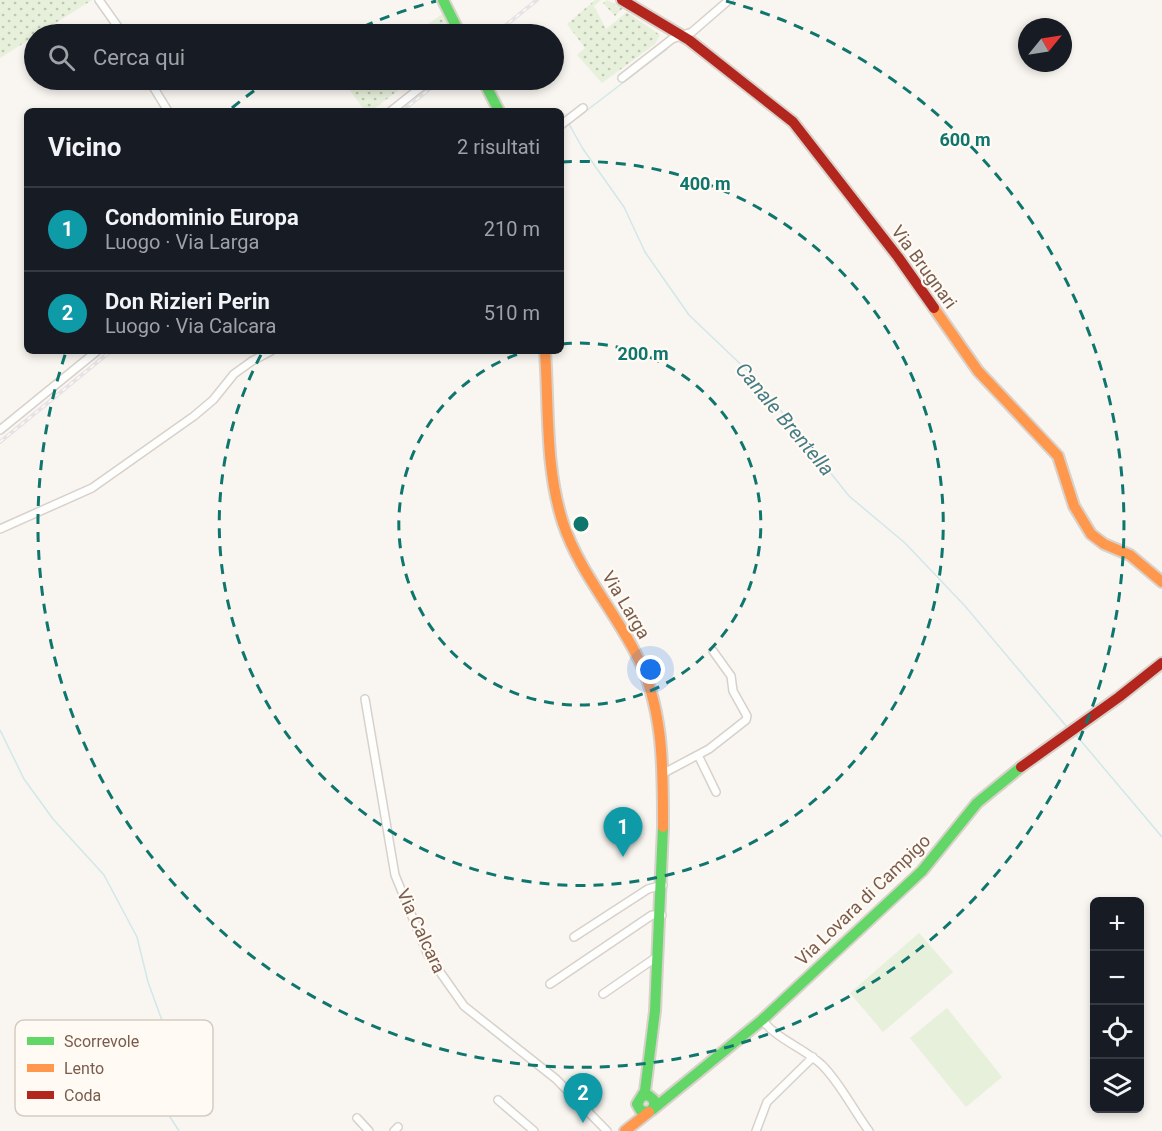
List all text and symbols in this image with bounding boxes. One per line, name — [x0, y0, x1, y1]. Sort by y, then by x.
north arrow — [1018, 18, 1072, 72]
search box — [24, 24, 564, 90]
icon: search — [45, 41, 78, 74]
text: Cerca qui — [93, 45, 185, 70]
text: 600 m — [939, 129, 991, 150]
text: Vicino — [48, 132, 122, 162]
text: 2 risultati — [457, 135, 540, 159]
text: 400 m — [679, 173, 731, 194]
text: Condominio Europa — [105, 205, 299, 230]
text: 1 — [62, 217, 73, 241]
text: 210 m — [484, 217, 540, 241]
street label: Via Brugnari — [887, 221, 962, 312]
text: Luogo · Via Larga — [105, 230, 259, 254]
text: Don Rizieri Perin — [105, 289, 270, 314]
text: 2 — [62, 301, 73, 325]
text: 510 m — [484, 301, 540, 325]
text: Luogo · Via Calcara — [105, 314, 276, 338]
text: 200 m — [617, 343, 669, 364]
water label: Canale Brentella — [731, 357, 839, 481]
centre of rings — [571, 514, 591, 534]
street label: Via Larga — [598, 567, 655, 642]
your location — [636, 655, 665, 684]
pin: 1 — [604, 808, 642, 857]
street label: Via Lovara di Campigo — [791, 830, 934, 970]
street label: Via Calcara — [393, 885, 450, 976]
map controls — [1090, 897, 1144, 1113]
button: + — [1090, 897, 1144, 951]
button: − — [1090, 951, 1144, 1005]
button: locate — [1090, 1005, 1144, 1059]
legend — [15, 1020, 213, 1116]
text: Scorrevole — [64, 1032, 139, 1051]
text: Lento — [64, 1059, 104, 1078]
button: layers — [1090, 1059, 1144, 1113]
pin: 2 — [564, 1074, 602, 1123]
text: Coda — [64, 1086, 101, 1105]

